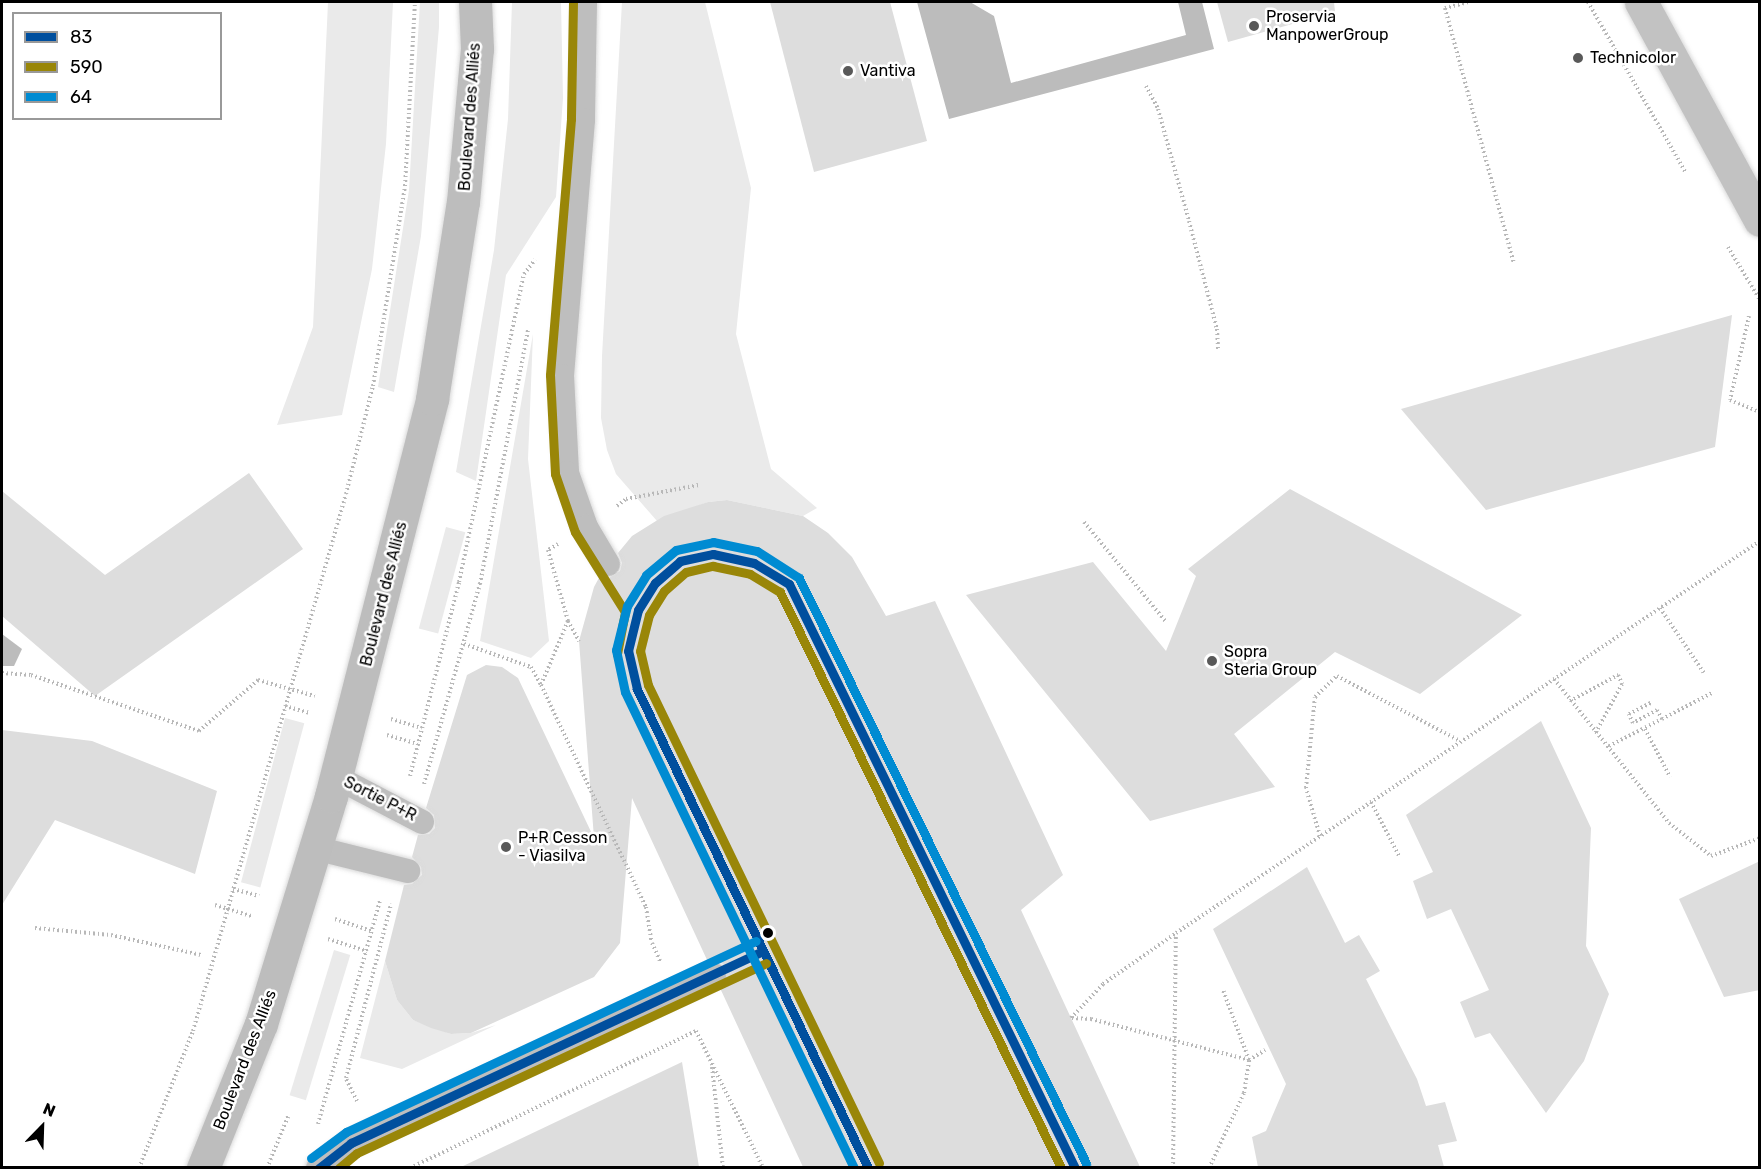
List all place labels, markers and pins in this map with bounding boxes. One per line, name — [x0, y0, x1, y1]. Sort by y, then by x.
place label: Proservia ManpowerGroup — [1266, 7, 1389, 45]
marker: Proservia ManpowerGroup — [1247, 19, 1261, 33]
place label: Technicolor — [1590, 48, 1676, 68]
marker: Technicolor — [1571, 51, 1585, 65]
place label: Vantiva — [860, 61, 915, 81]
marker: Vantiva — [841, 64, 855, 78]
place label: Sopra Steria Group — [1224, 642, 1317, 680]
marker: Sopra Steria Group — [1205, 654, 1219, 668]
place label: P+R Cesson - Viasilva — [518, 828, 607, 866]
marker: P+R Cesson - Viasilva — [499, 840, 513, 854]
unlabelled marker — [762, 927, 774, 939]

